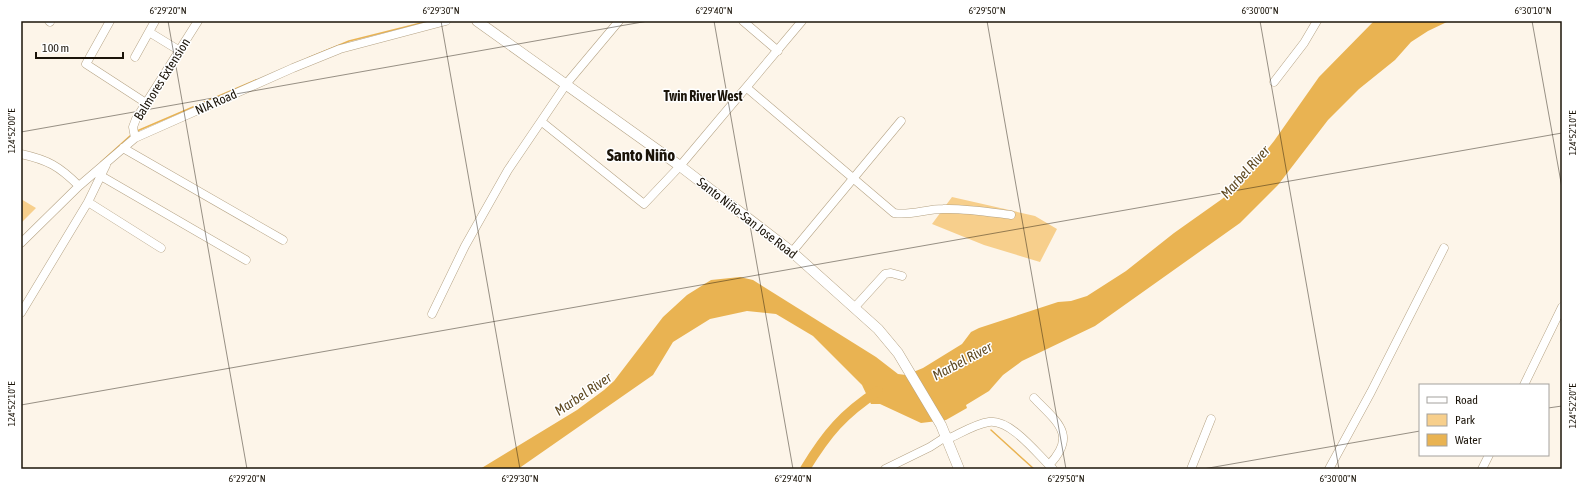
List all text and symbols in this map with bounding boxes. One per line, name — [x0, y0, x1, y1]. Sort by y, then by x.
text: 6°29'20"N — [149, 5, 187, 16]
text: 6°29'30"N — [422, 5, 460, 16]
text: 6°29'40"N — [695, 5, 733, 16]
text: 6°29'50"N — [968, 5, 1006, 16]
text: 6°30'00"N — [1241, 5, 1279, 16]
text: 6°30'10"N — [1514, 5, 1552, 16]
scale bar — [36, 34, 123, 60]
street label: Balmores Extension — [131, 35, 193, 123]
text: 100 m — [42, 41, 69, 55]
street label: NIA Road — [193, 86, 239, 118]
district label: Twin River West — [663, 88, 743, 104]
text: 124°52'00"E — [6, 108, 17, 153]
text: 124°52'10"E — [1567, 110, 1578, 155]
water label: Marbel River — [1217, 142, 1273, 201]
district label: Santo Niño — [607, 145, 675, 165]
street label: Santo Niño-San Jose Road — [694, 174, 800, 262]
water label: Marbel River — [930, 338, 995, 383]
water label: Marbel River — [552, 369, 615, 419]
text: 124°52'10"E — [6, 381, 17, 426]
text: 124°52'20"E — [1567, 383, 1578, 428]
legend — [1419, 384, 1549, 456]
text: Road — [1455, 393, 1478, 407]
text: Park — [1455, 413, 1476, 427]
text: Water — [1455, 433, 1482, 447]
text: 6°29'20"N — [228, 473, 266, 484]
text: 6°29'30"N — [501, 473, 539, 484]
text: 6°29'40"N — [774, 473, 812, 484]
text: 6°29'50"N — [1047, 473, 1085, 484]
text: 6°30'00"N — [1319, 473, 1357, 484]

